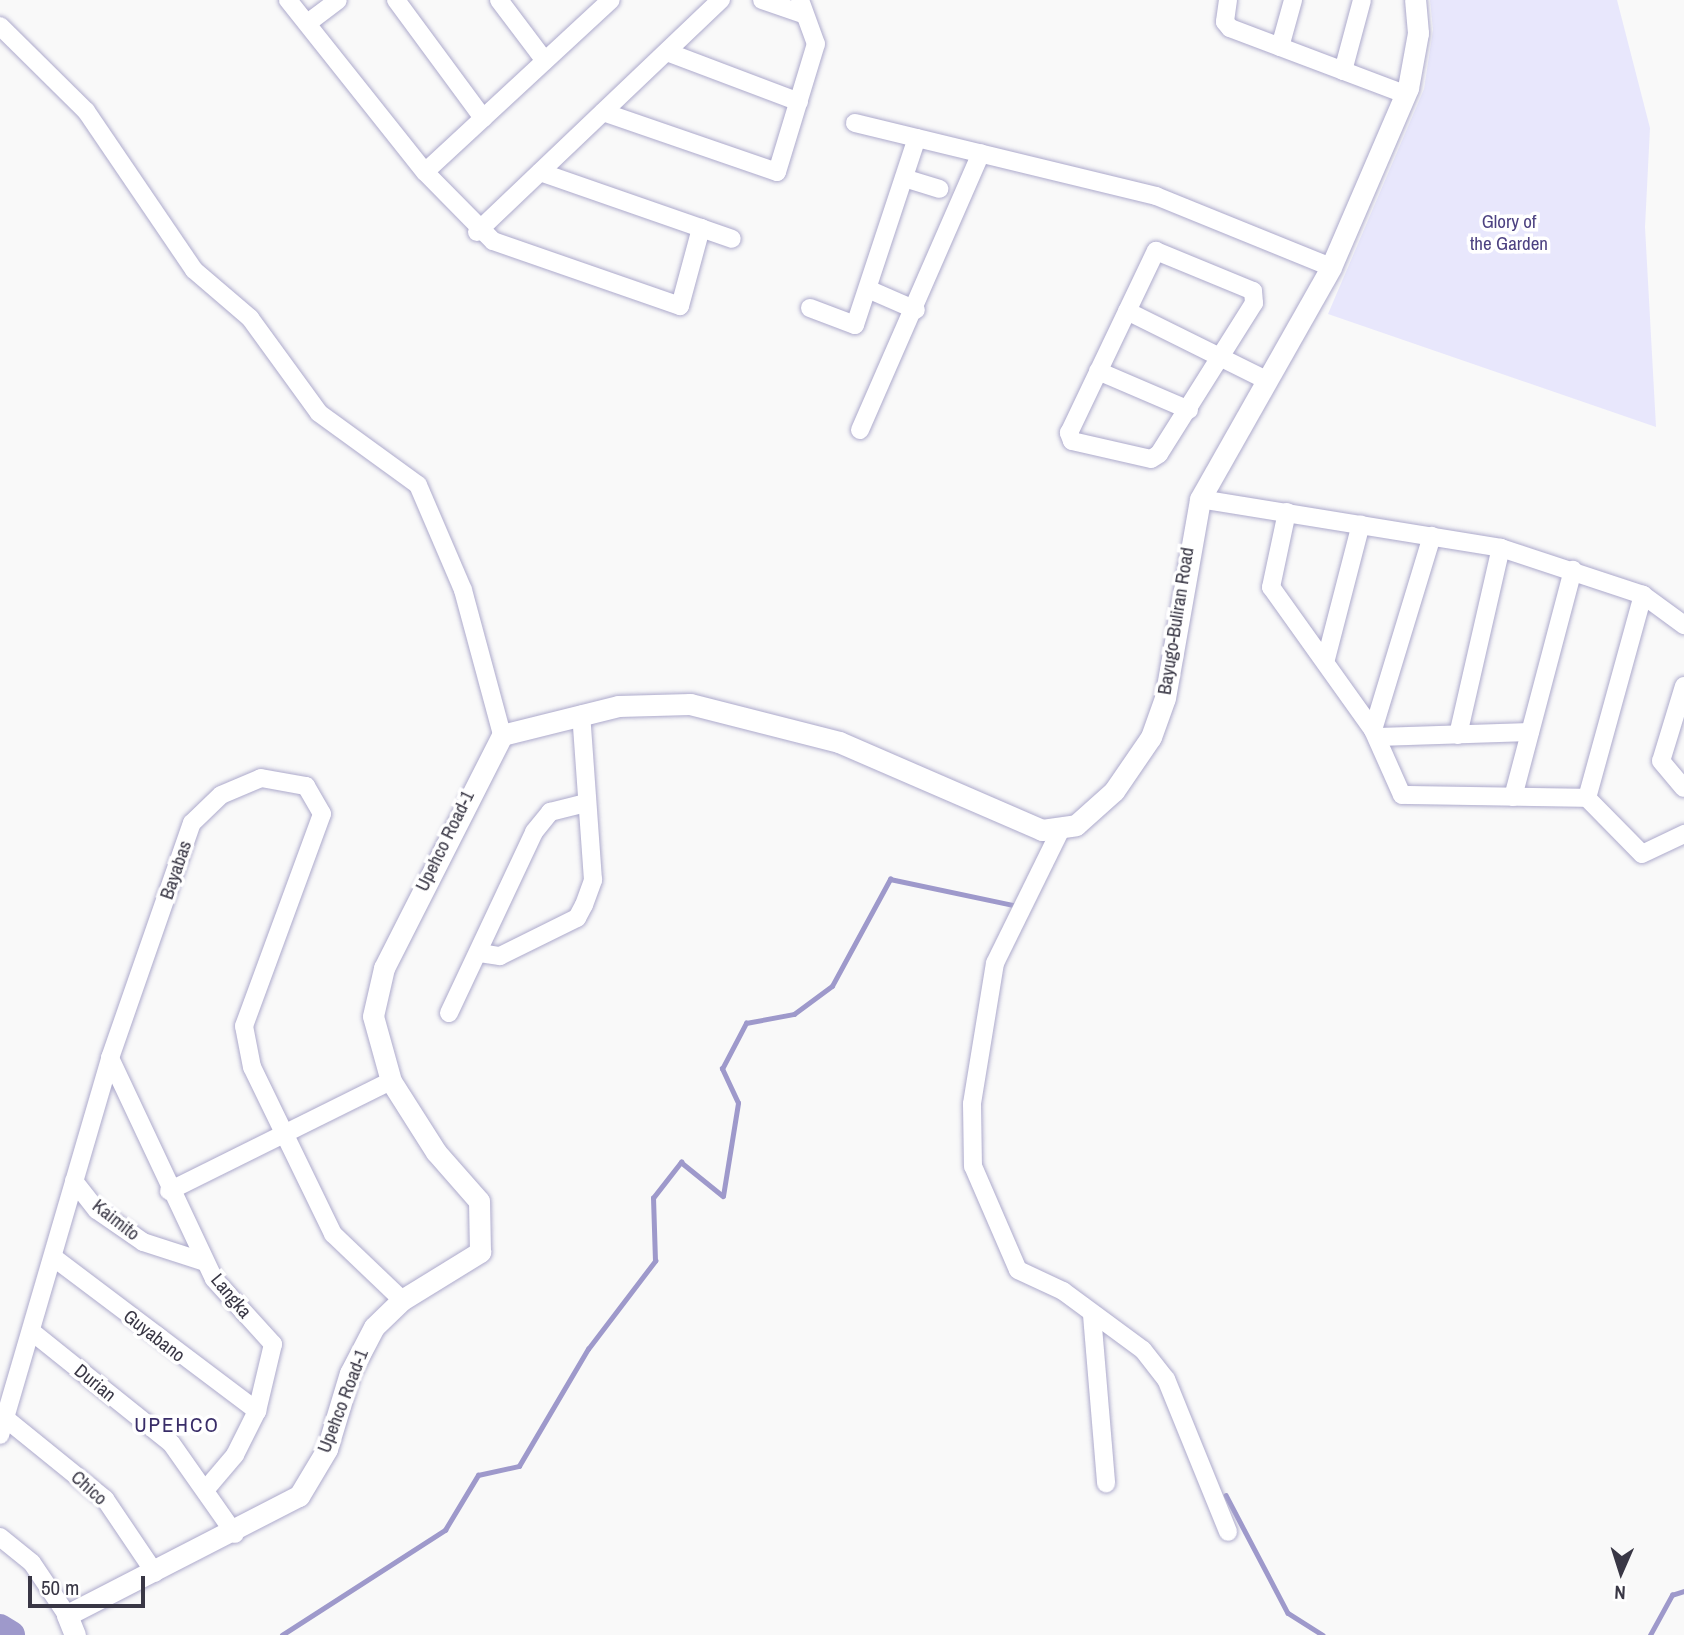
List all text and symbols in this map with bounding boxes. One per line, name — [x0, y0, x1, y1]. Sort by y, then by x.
park label: Glory of the Garden — [1470, 211, 1548, 255]
street label: Bayugo-Buliran Road — [1153, 546, 1199, 696]
street label: Upehco Road-1 — [411, 787, 479, 895]
street label: Bayabas — [155, 838, 197, 902]
street label: Kaimito — [88, 1194, 144, 1246]
street label: Langka — [206, 1269, 256, 1323]
street label: Guyabano — [119, 1305, 189, 1367]
street label: Upehco Road-1 — [313, 1346, 373, 1456]
street label: Durian — [70, 1359, 120, 1407]
district label: UPEHCO — [135, 1412, 219, 1438]
street label: Chico — [66, 1466, 112, 1510]
north arrow — [1586, 1537, 1656, 1607]
scale bar — [32, 1562, 149, 1606]
text: 50 m — [41, 1573, 79, 1602]
text: N — [1614, 1580, 1626, 1606]

